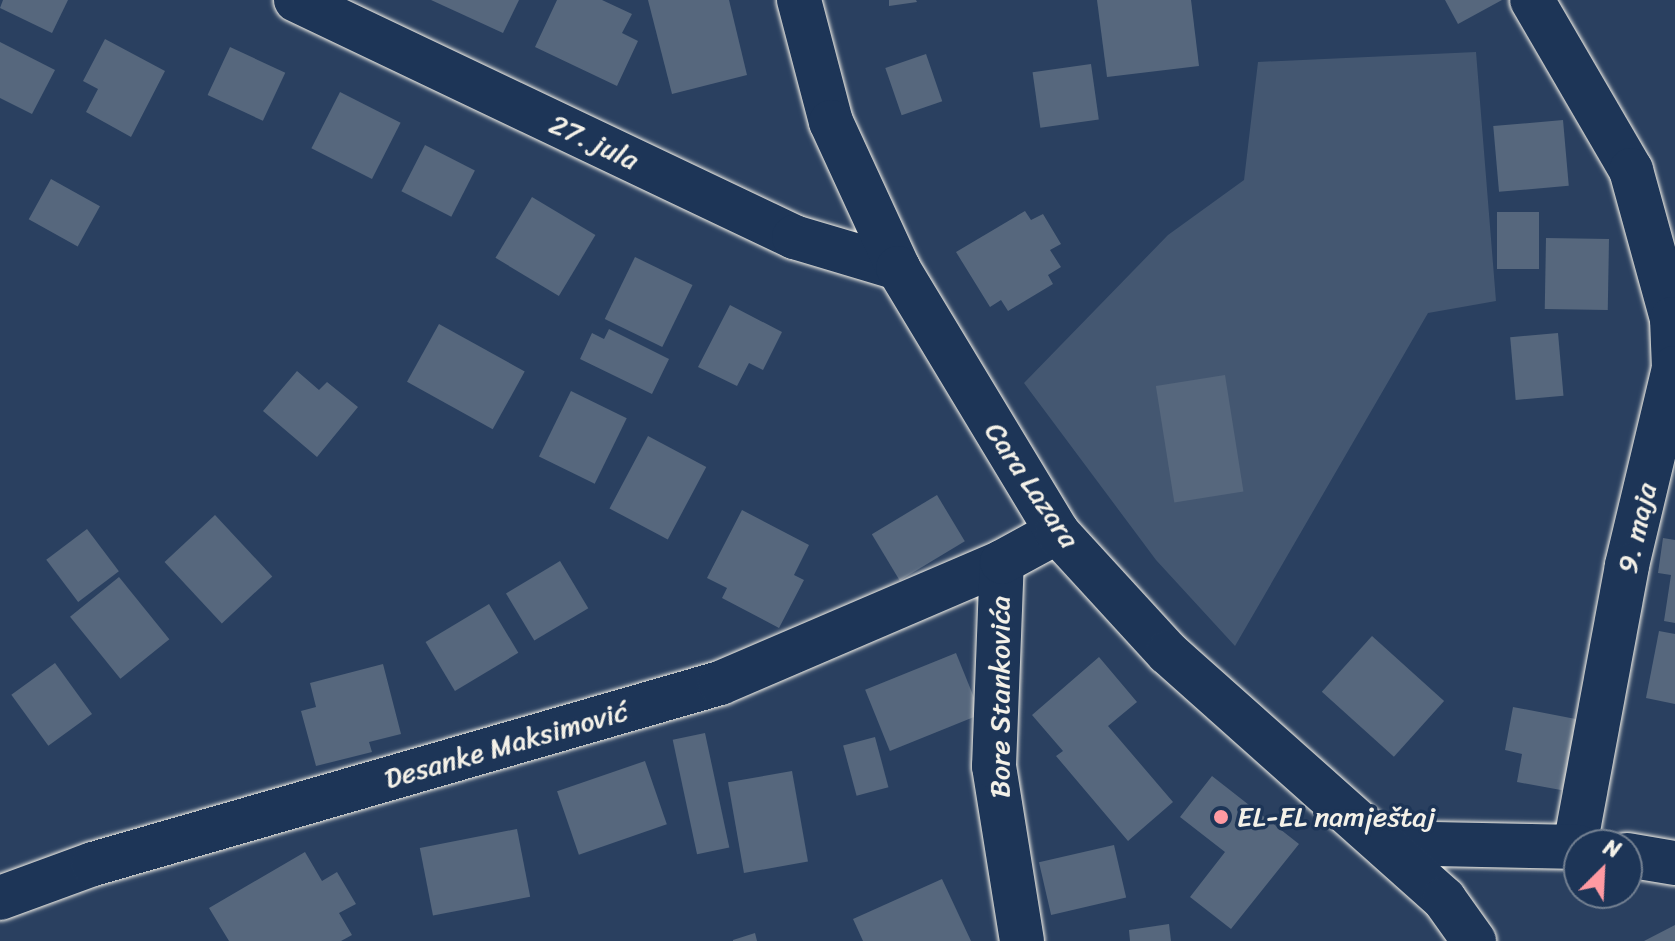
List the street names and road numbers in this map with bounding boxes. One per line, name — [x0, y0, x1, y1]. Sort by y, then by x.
street label: 27. jula — [544, 107, 644, 177]
street label: Cara Lazara — [978, 416, 1086, 554]
street label: 9. maja — [1610, 480, 1664, 576]
street label: Bore Stankovića — [983, 596, 1017, 798]
street label: Desanke Maksimović — [381, 694, 631, 796]

